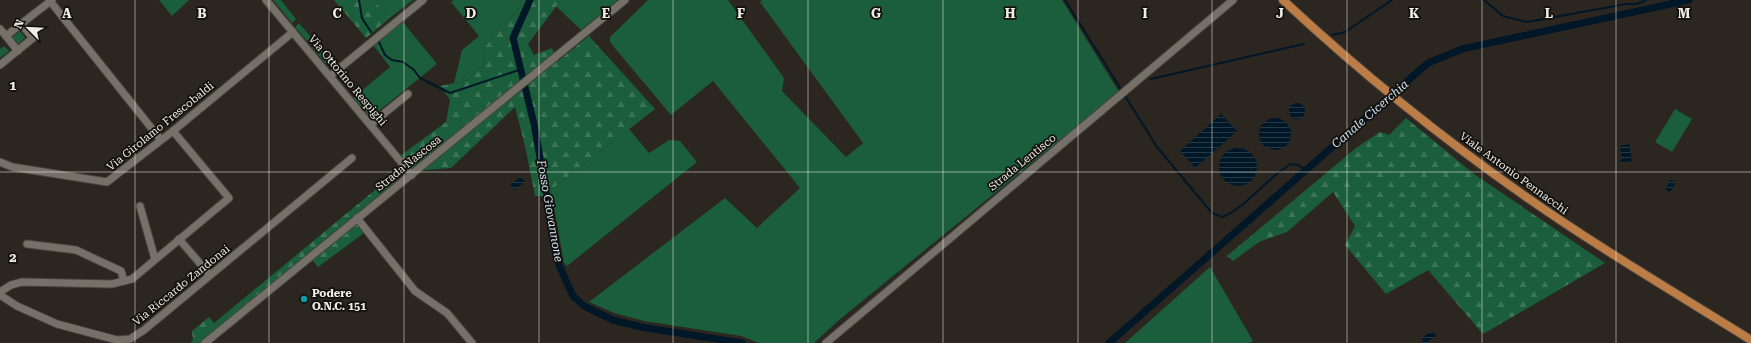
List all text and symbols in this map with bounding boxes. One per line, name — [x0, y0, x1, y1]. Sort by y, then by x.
text: A — [62, 6, 72, 21]
text: B — [197, 6, 207, 21]
text: C — [332, 6, 342, 21]
text: D — [466, 6, 476, 21]
text: E — [602, 6, 610, 21]
text: F — [737, 6, 745, 21]
text: G — [871, 6, 881, 21]
text: H — [1005, 6, 1016, 21]
text: I — [1142, 6, 1148, 21]
text: J — [1276, 6, 1284, 21]
text: K — [1409, 6, 1420, 21]
text: L — [1545, 6, 1553, 21]
text: M — [1678, 6, 1691, 21]
north arrow — [8, 8, 48, 48]
text: N — [12, 17, 27, 31]
street label: Via Ottorino Respighi — [306, 32, 390, 129]
water label: Canale Cicerchia — [1329, 77, 1411, 151]
text: 1 — [9, 78, 17, 93]
street label: Via Girolamo Frescobaldi — [104, 79, 217, 174]
street label: Viale Antonio Pennacchi — [1457, 130, 1571, 217]
street label: Strada Lentisco — [986, 131, 1059, 193]
street label: Strada Nascosa — [373, 133, 444, 194]
water label: Fosso Giovannone — [534, 158, 566, 263]
street label: Via Riccardo Zandonai — [130, 242, 233, 328]
text: 2 — [9, 250, 17, 265]
place label: Podere O.N.C. 151 — [312, 287, 366, 313]
marker: Podere O.N.C. 151 — [299, 294, 309, 304]

